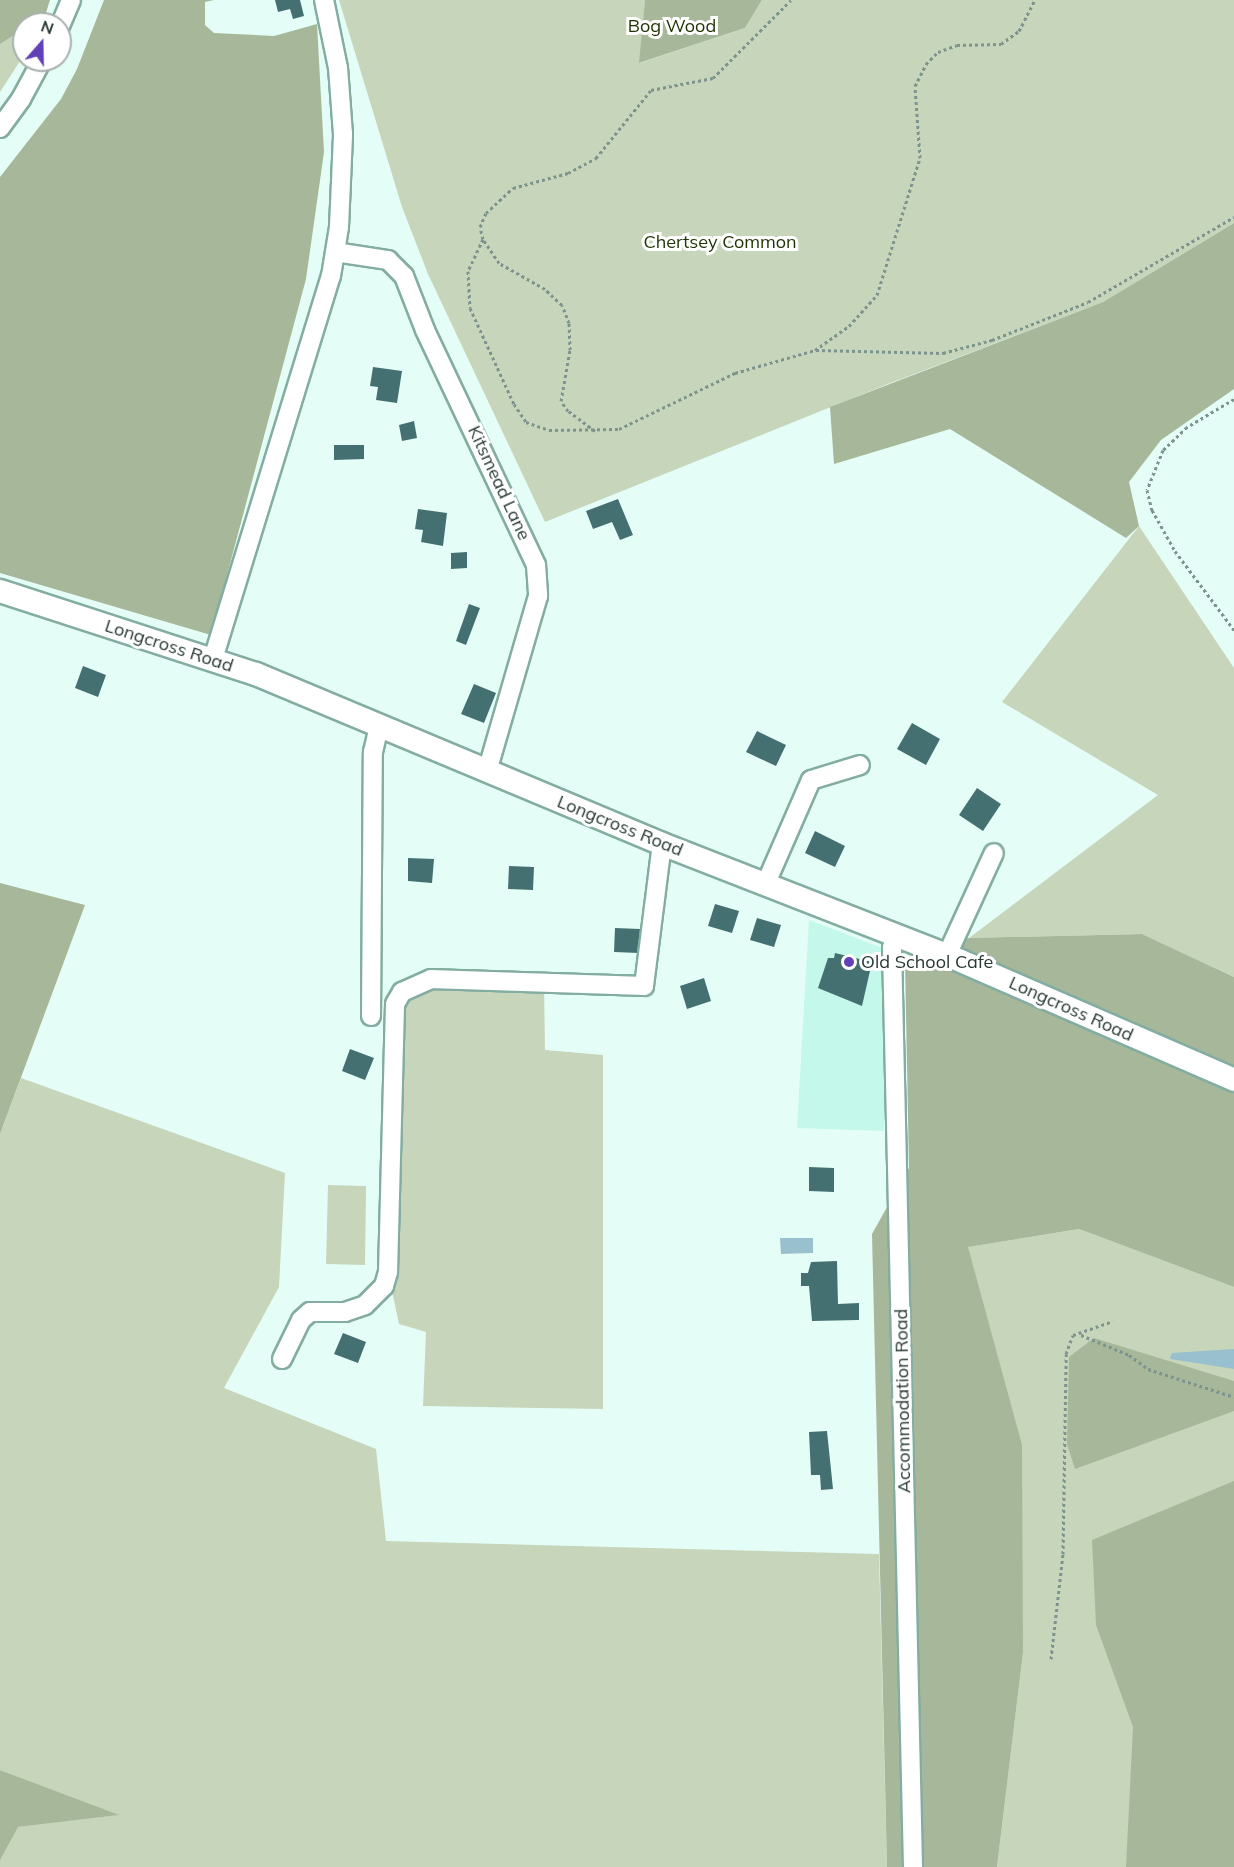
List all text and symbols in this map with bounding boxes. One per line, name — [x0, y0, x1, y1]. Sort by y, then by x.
north arrow — [12, 12, 72, 72]
text: N — [38, 15, 57, 38]
park label: Bog Wood — [628, 15, 716, 37]
park label: Chertsey Common — [643, 231, 797, 253]
street label: Kitsmead Lane — [463, 422, 535, 544]
street label: Longcross Road — [102, 615, 236, 677]
street label: Longcross Road — [554, 791, 686, 861]
place label: Old School Cafe — [861, 951, 993, 973]
marker: Old School Cafe — [842, 955, 856, 969]
street label: Longcross Road — [1006, 972, 1136, 1046]
street label: Accommodation Road — [891, 1309, 915, 1493]

